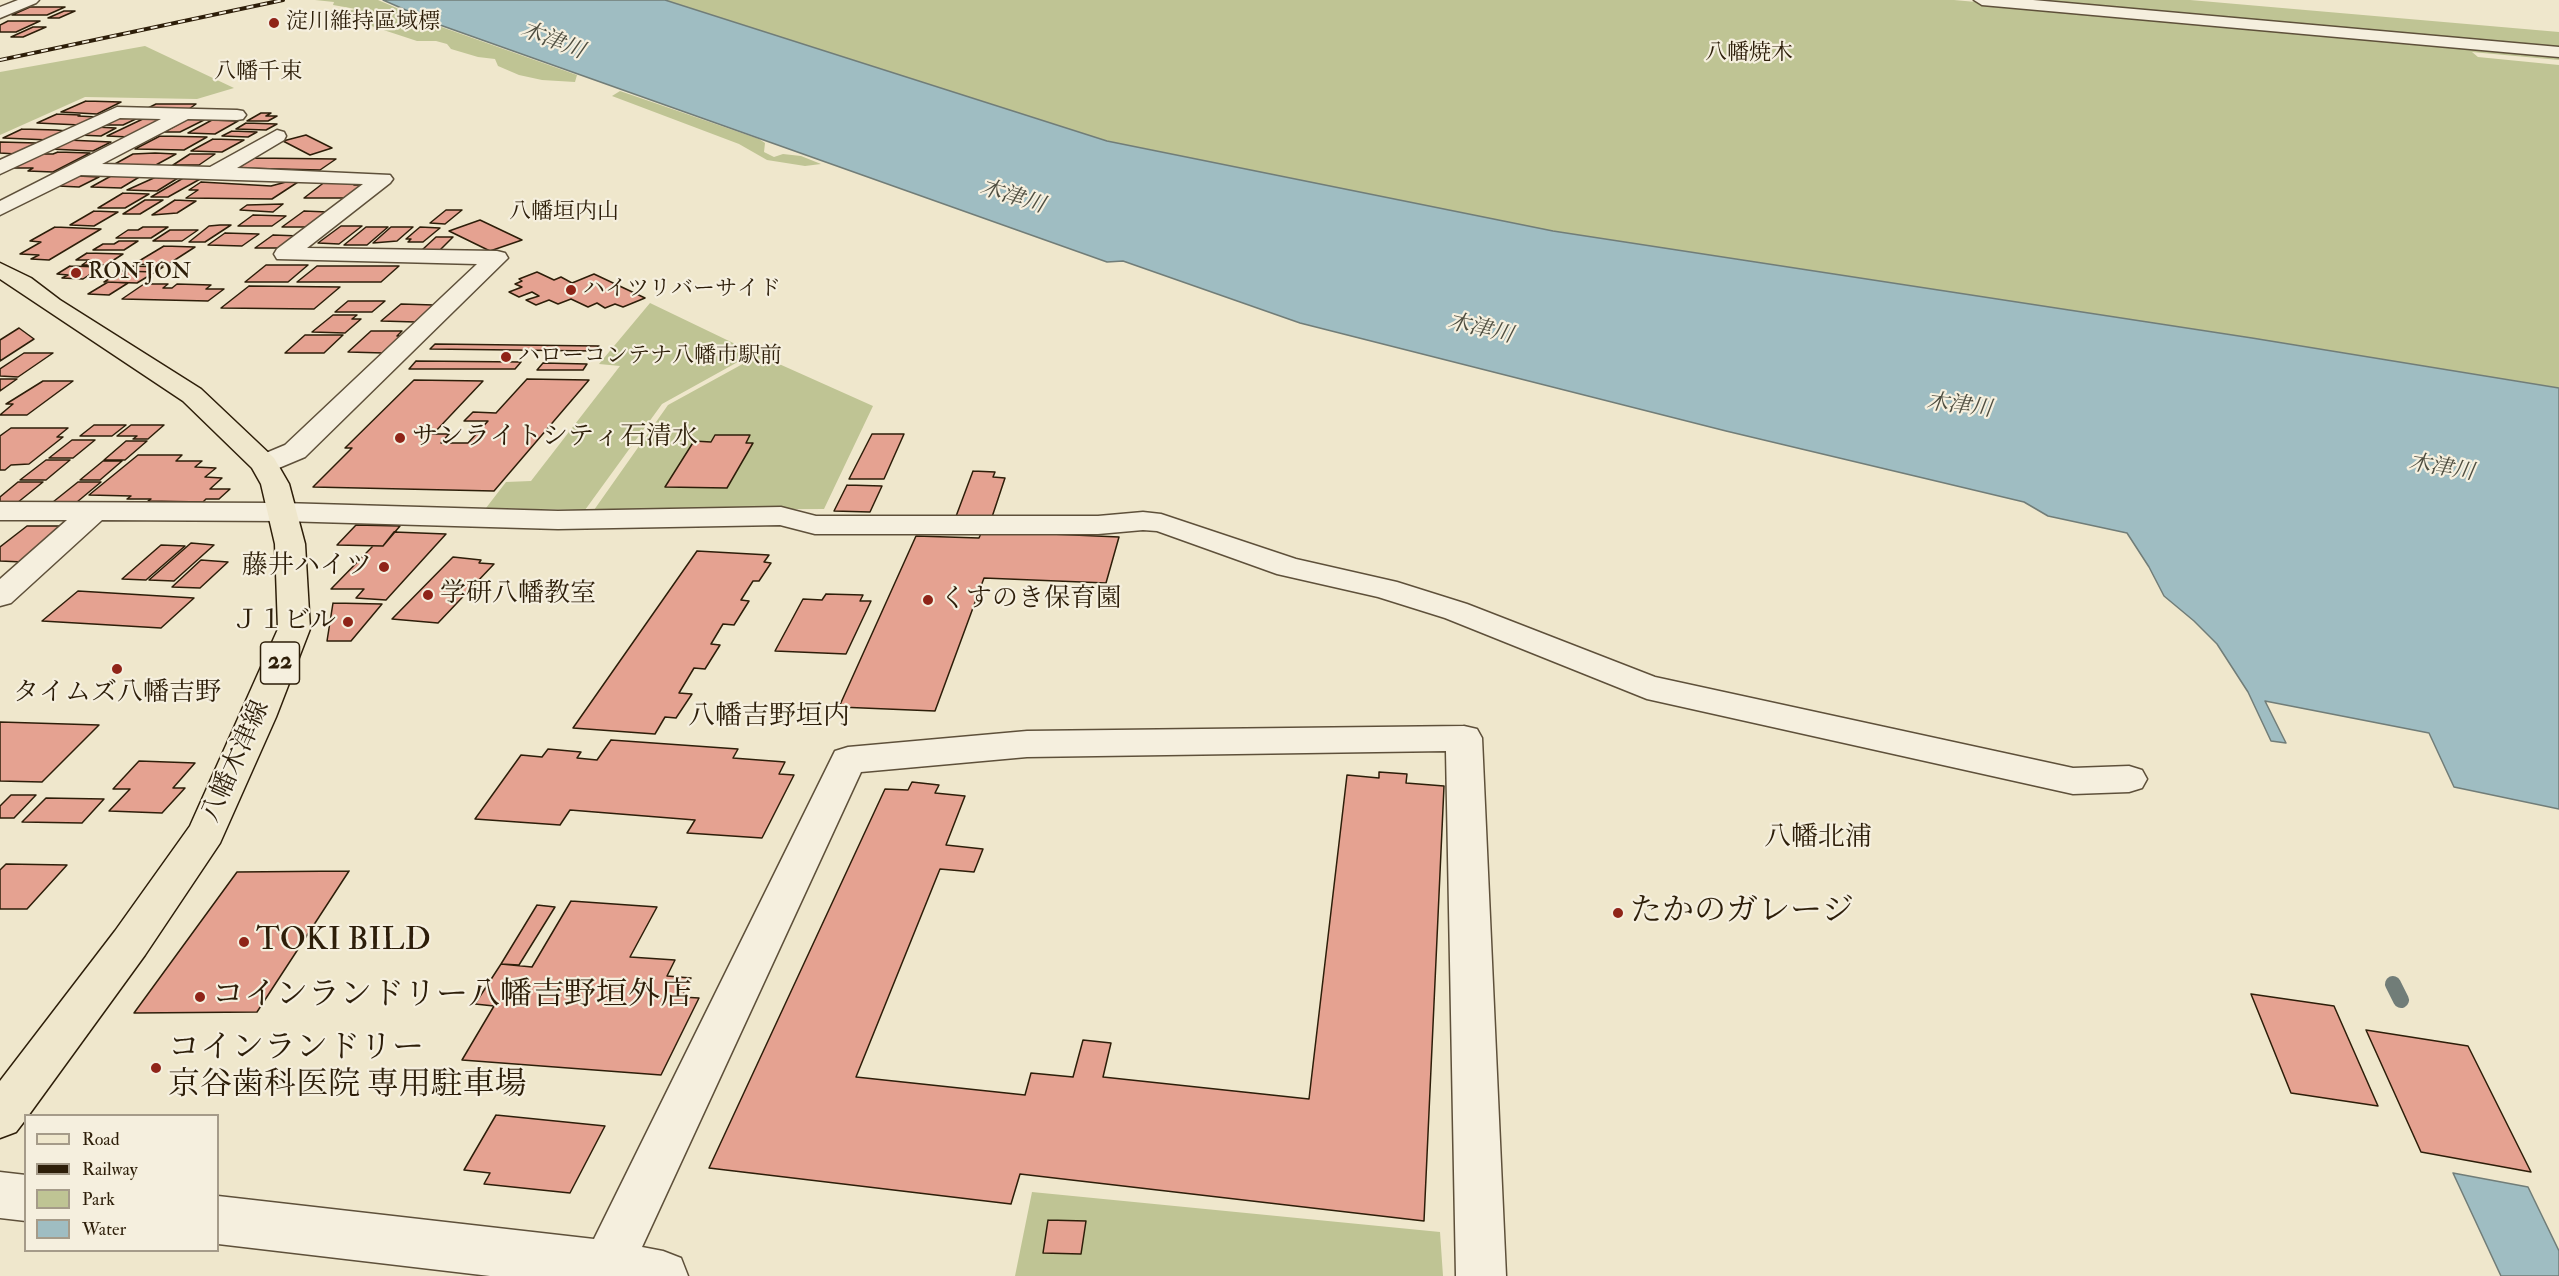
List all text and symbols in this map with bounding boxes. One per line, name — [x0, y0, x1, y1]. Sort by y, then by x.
place label: 淀川維持區域標 — [286, 10, 440, 36]
marker: 淀川維持區域標 — [267, 16, 281, 30]
water label: 木津川 — [516, 18, 588, 66]
district label: 八幡焼木 — [1705, 41, 1793, 67]
district label: 八幡千束 — [214, 60, 302, 86]
water label: 木津川 — [977, 176, 1047, 220]
district label: 八幡垣内山 — [509, 200, 619, 226]
place label: RON JON — [88, 260, 191, 286]
marker: RON JON — [69, 266, 83, 280]
place label: ハイツリバーサイド — [583, 277, 781, 303]
marker: ハイツリバーサイド — [564, 283, 578, 297]
water label: 木津川 — [1445, 310, 1515, 350]
place label: ハローコンテナ八幡市駅前 — [518, 344, 782, 370]
marker: ハローコンテナ八幡市駅前 — [499, 350, 513, 364]
water label: 木津川 — [1925, 390, 1993, 424]
place label: サンライトシティ石清水 — [412, 422, 698, 454]
marker: サンライトシティ石清水 — [393, 431, 407, 445]
water label: 木津川 — [2406, 451, 2476, 487]
place label: 藤井ハイツ — [242, 551, 372, 583]
marker: 藤井ハイツ — [377, 560, 391, 574]
place label: 学研八幡教室 — [440, 579, 596, 611]
place label: くすのき保育園 — [940, 584, 1122, 616]
marker: 学研八幡教室 — [421, 588, 435, 602]
marker: くすのき保育園 — [921, 593, 935, 607]
place label: Ｊ１ビル — [232, 606, 336, 638]
marker: Ｊ１ビル — [341, 615, 355, 629]
road number: 22 — [260, 642, 300, 684]
marker: タイムズ八幡吉野 — [110, 662, 124, 676]
place label: タイムズ八幡吉野 — [13, 678, 221, 710]
street label: 八幡木津線 — [196, 696, 278, 828]
district label: 八幡吉野垣内 — [688, 702, 850, 734]
district label: 八幡北浦 — [1764, 823, 1872, 855]
place label: たかのガレージ — [1630, 894, 1854, 932]
marker: たかのガレージ — [1611, 906, 1625, 920]
place label: TOKI BILD — [256, 923, 431, 961]
marker: TOKI BILD — [237, 935, 251, 949]
place label: コインランドリー八幡吉野垣外店 — [212, 978, 692, 1016]
marker: コインランドリー八幡吉野垣外店 — [193, 990, 207, 1004]
place label: コインランドリー 京谷歯科医院 専用駐車場 — [168, 1031, 527, 1106]
marker: コインランドリー 京谷歯科医院 専用駐車場 — [149, 1061, 163, 1075]
legend — [24, 1114, 219, 1252]
text: Road — [82, 1128, 120, 1151]
text: Railway — [82, 1158, 138, 1181]
text: Park — [82, 1188, 115, 1211]
text: Water — [82, 1218, 126, 1241]

